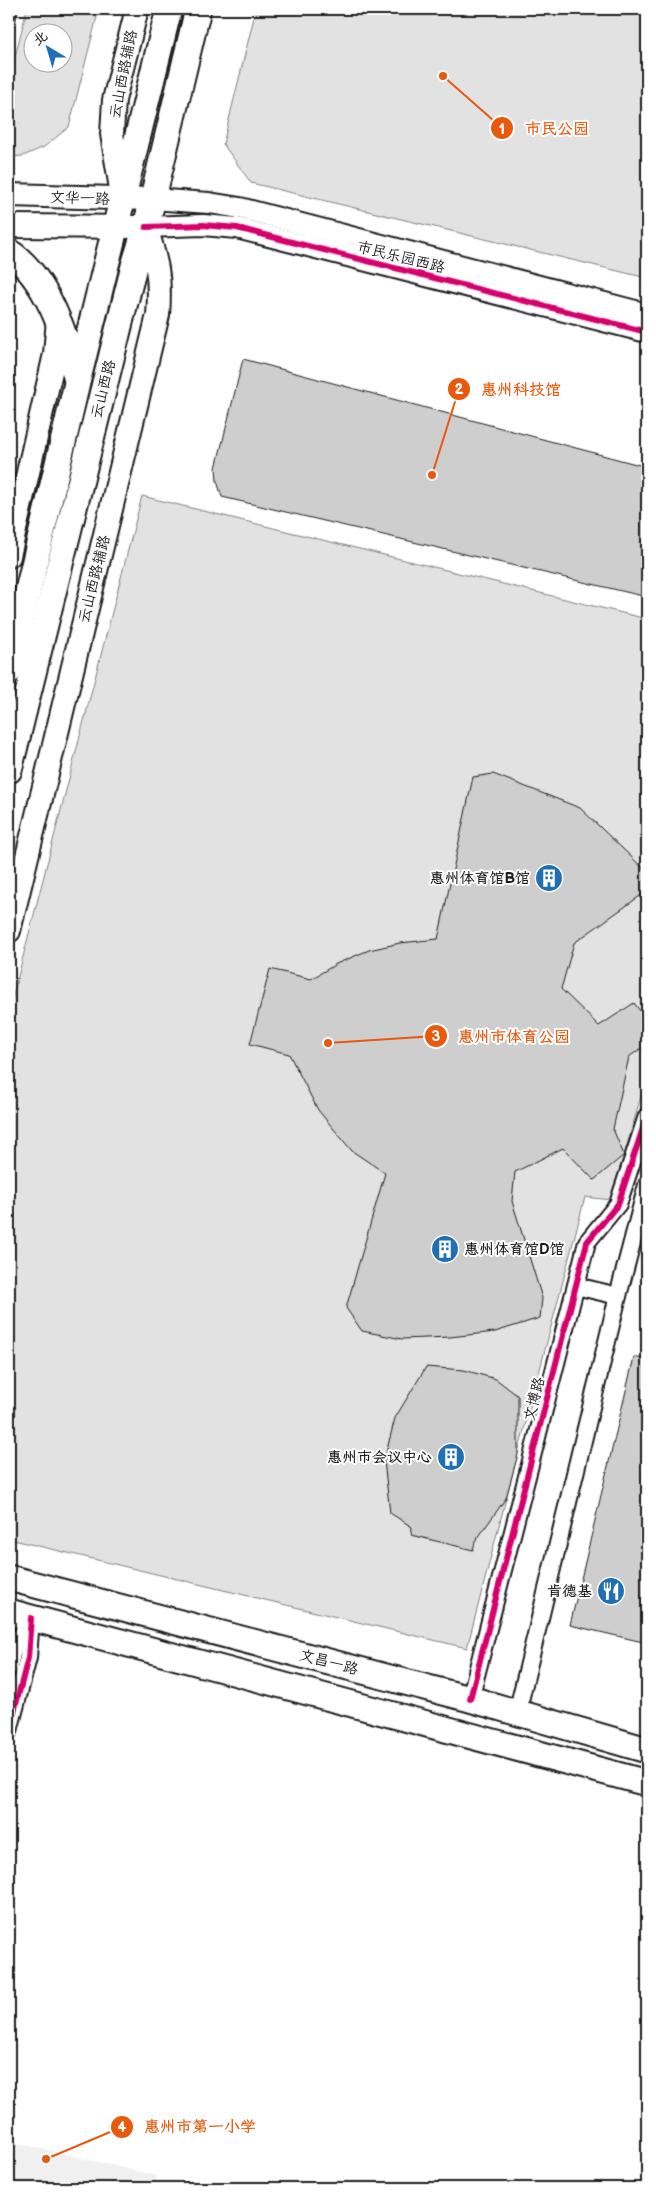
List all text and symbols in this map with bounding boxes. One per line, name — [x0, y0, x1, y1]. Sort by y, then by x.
north arrow — [22, 22, 72, 72]
text: 北 — [30, 27, 51, 49]
street label: 云山西路辅路 — [106, 28, 141, 120]
callout: 市民公园 — [490, 113, 599, 144]
text: 1 — [499, 120, 505, 139]
text: 市民公园 — [525, 120, 589, 139]
street label: 文华一路 — [50, 188, 110, 209]
street label: 市民乐园西路 — [355, 237, 447, 278]
street label: 云山西路 — [87, 358, 120, 421]
callout: 惠州科技馆 — [446, 374, 571, 405]
text: 2 — [455, 380, 464, 399]
text: 惠州科技馆 — [481, 381, 561, 400]
street label: 云山西路辅路 — [74, 533, 115, 625]
building icon: 惠州体育馆B馆 — [534, 863, 564, 893]
place label: 惠州体育馆B馆 — [429, 869, 530, 888]
callout: 惠州市体育公园 — [423, 1020, 580, 1051]
text: 3 — [432, 1027, 441, 1046]
text: 惠州市体育公园 — [458, 1028, 570, 1047]
building icon: 惠州体育馆D馆 — [430, 1234, 460, 1264]
place label: 惠州体育馆D馆 — [464, 1240, 564, 1259]
street label: 文博路 — [520, 1375, 549, 1423]
building icon: 惠州市会议中心 — [436, 1442, 466, 1472]
place label: 惠州市会议中心 — [327, 1448, 432, 1467]
restaurant icon: 肯德基 — [596, 1576, 626, 1606]
place label: 肯德基 — [547, 1582, 592, 1601]
street label: 文昌一路 — [297, 1646, 360, 1679]
callout: 惠州市第一小学 — [109, 2111, 266, 2142]
text: 4 — [118, 2118, 127, 2137]
text: 惠州市第一小学 — [144, 2118, 256, 2137]

